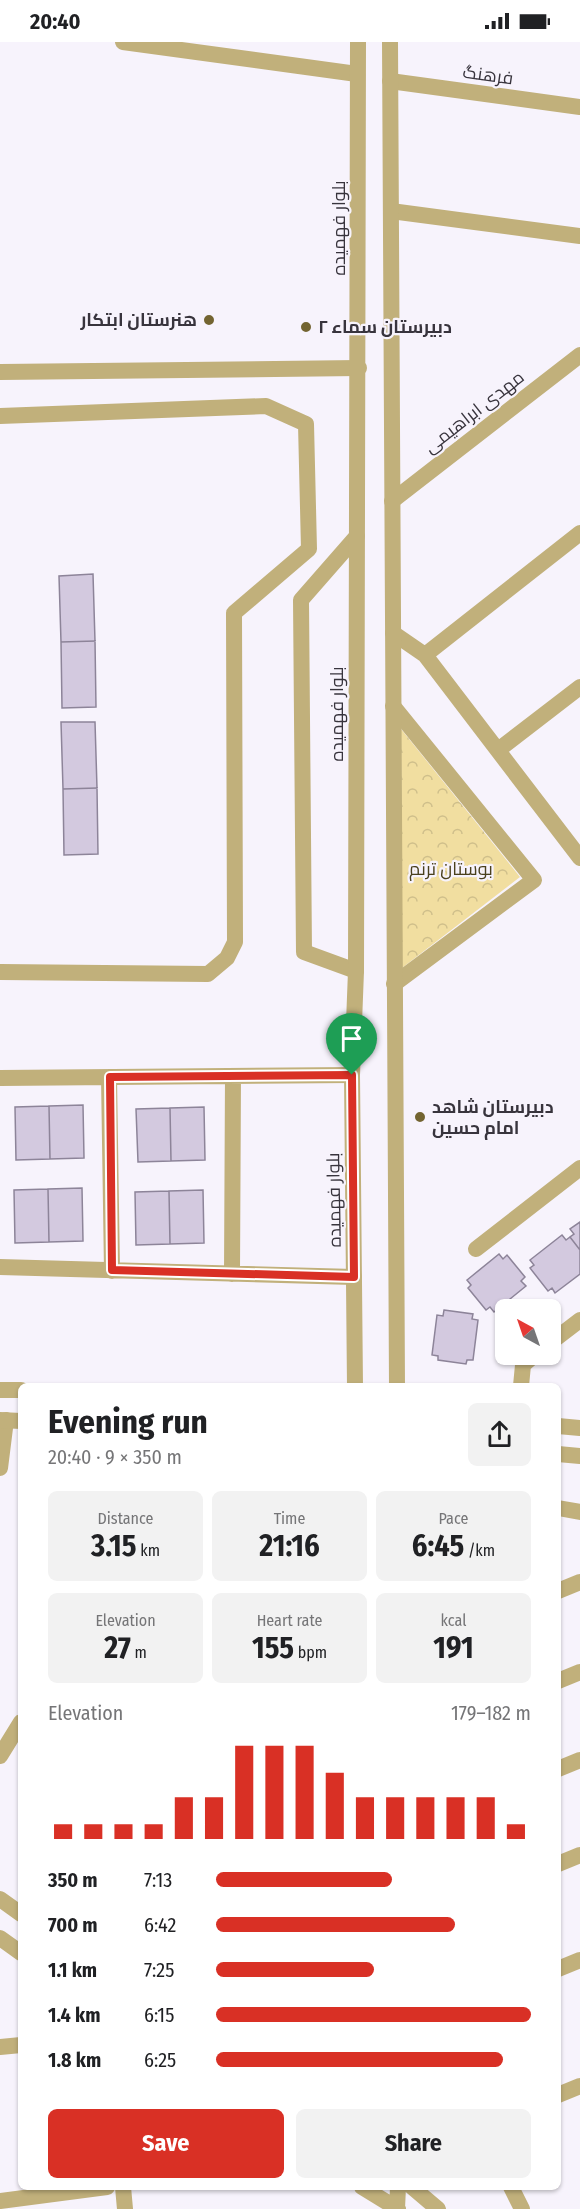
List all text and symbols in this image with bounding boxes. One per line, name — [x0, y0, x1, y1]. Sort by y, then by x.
text: 20:40 — [30, 8, 80, 35]
street label: فرهنگ — [461, 61, 515, 89]
street label: بلوار فهمیده — [328, 181, 350, 275]
place label: هنرستان ابتکار — [79, 309, 197, 331]
marker: هنرستان ابتکار — [202, 313, 216, 327]
place label: دبیرستان سماء ٢ — [318, 316, 452, 338]
marker: دبیرستان سماء ٢ — [299, 320, 313, 334]
street label: مهدی ابراهیمی — [420, 366, 528, 458]
street label: بلوار فهمیده — [326, 667, 348, 761]
park label: بوستان ترنم — [409, 858, 493, 881]
pin — [326, 1013, 377, 1075]
icon: arrive — [335, 1022, 368, 1055]
place label: دبیرستان شاهد امام حسین — [432, 1096, 554, 1140]
marker: دبیرستان شاهد امام حسین — [413, 1110, 427, 1124]
street label: بلوار فهمیده — [322, 1152, 346, 1248]
north arrow — [495, 1299, 561, 1365]
map controls — [495, 1299, 561, 1365]
text: Evening run — [48, 1402, 208, 1442]
button: share — [468, 1403, 531, 1466]
text: 20:40 · 9 × 350 m — [48, 1445, 182, 1469]
text: Distance — [97, 1509, 154, 1528]
text: Time — [274, 1509, 305, 1528]
text: Pace — [439, 1509, 468, 1528]
text: 3.15 — [91, 1528, 136, 1564]
text: 21:16 — [259, 1528, 320, 1564]
text: 6:45 — [412, 1528, 464, 1564]
text: km — [136, 1541, 160, 1560]
text: /km — [464, 1541, 495, 1560]
text: Elevation — [95, 1611, 156, 1630]
text: Heart rate — [257, 1611, 322, 1630]
text: kcal — [441, 1611, 466, 1630]
text: 27 — [104, 1630, 131, 1666]
text: 155 — [252, 1630, 294, 1666]
text: 191 — [433, 1630, 474, 1666]
text: m — [131, 1643, 147, 1662]
text: bpm — [294, 1643, 327, 1662]
text: Elevation — [48, 1701, 123, 1725]
text: 179–182 m — [451, 1701, 531, 1725]
text: 350 m — [48, 1868, 98, 1892]
text: 7:13 — [144, 1868, 172, 1892]
text: 700 m — [48, 1913, 98, 1937]
text: 6:42 — [144, 1913, 176, 1937]
text: 1.1 km — [48, 1958, 97, 1982]
text: 7:25 — [144, 1958, 174, 1982]
text: 1.4 km — [48, 2003, 100, 2027]
text: 6:15 — [144, 2003, 174, 2027]
text: 1.8 km — [48, 2048, 101, 2072]
text: 6:25 — [144, 2048, 176, 2072]
button: Save — [48, 2109, 284, 2178]
button: Share — [296, 2109, 531, 2178]

